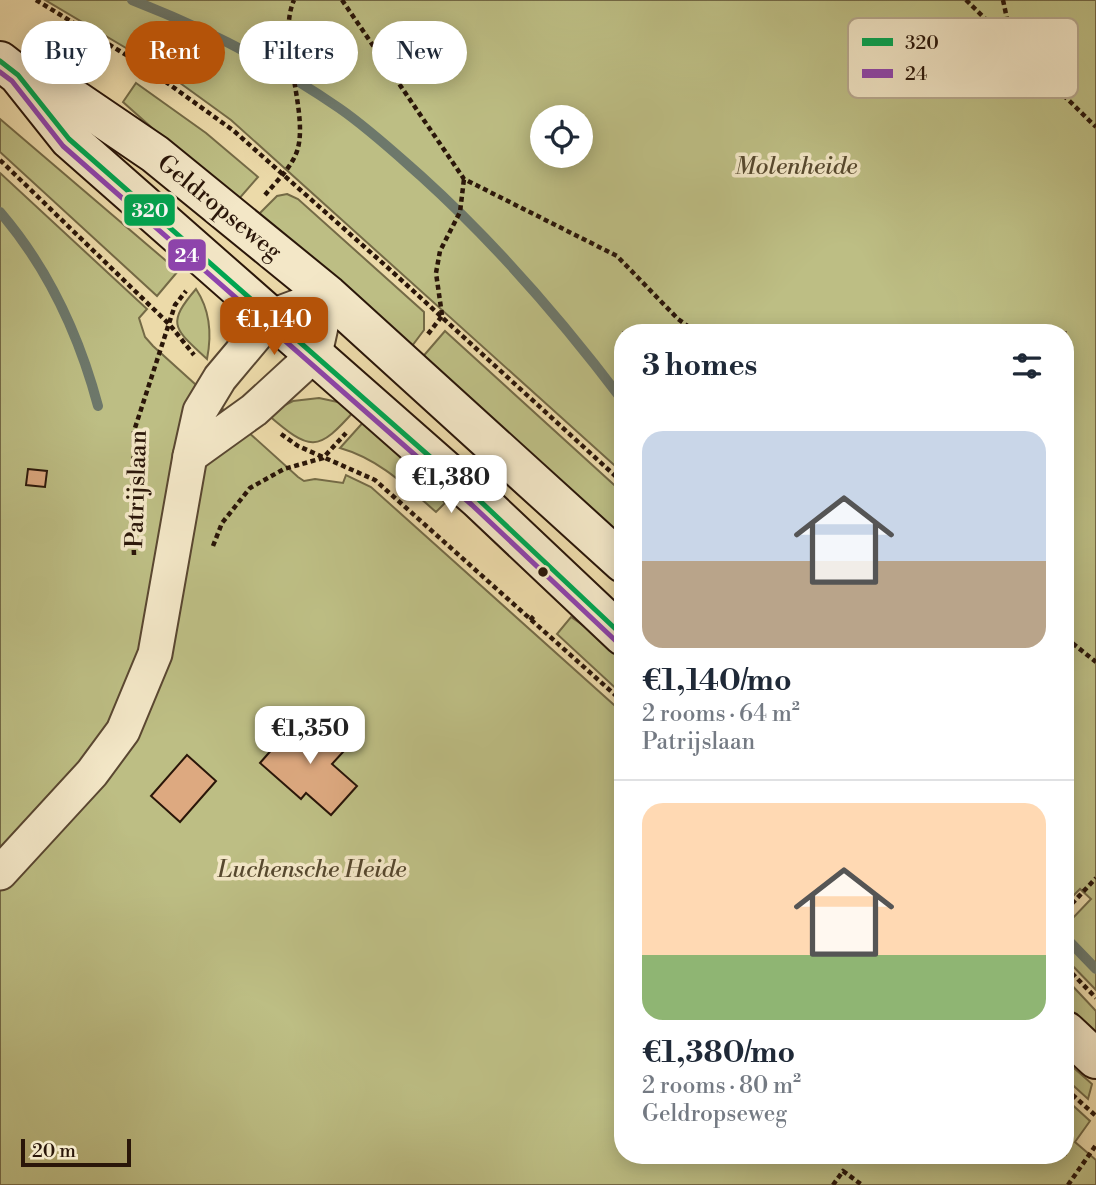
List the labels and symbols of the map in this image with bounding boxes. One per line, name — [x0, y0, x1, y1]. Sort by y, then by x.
legend — [848, 18, 1078, 98]
text: 320 — [905, 31, 939, 55]
text: 24 — [905, 62, 927, 86]
street label: Geldropseweg — [151, 148, 288, 267]
park label: Molenheide — [735, 152, 857, 182]
line badge: 320 — [123, 193, 176, 227]
text: 320 — [131, 199, 169, 223]
line badge: 24 — [167, 238, 207, 272]
text: 24 — [175, 244, 200, 268]
pin: €1,140 — [217, 298, 331, 357]
street label: Patrijslaan — [120, 429, 154, 549]
pin: €1,380 — [394, 456, 508, 515]
unlabelled marker — [536, 565, 550, 579]
pin: €1,350 — [253, 706, 367, 766]
park label: Luchensche Heide — [217, 855, 406, 885]
scale bar — [21, 1136, 131, 1168]

